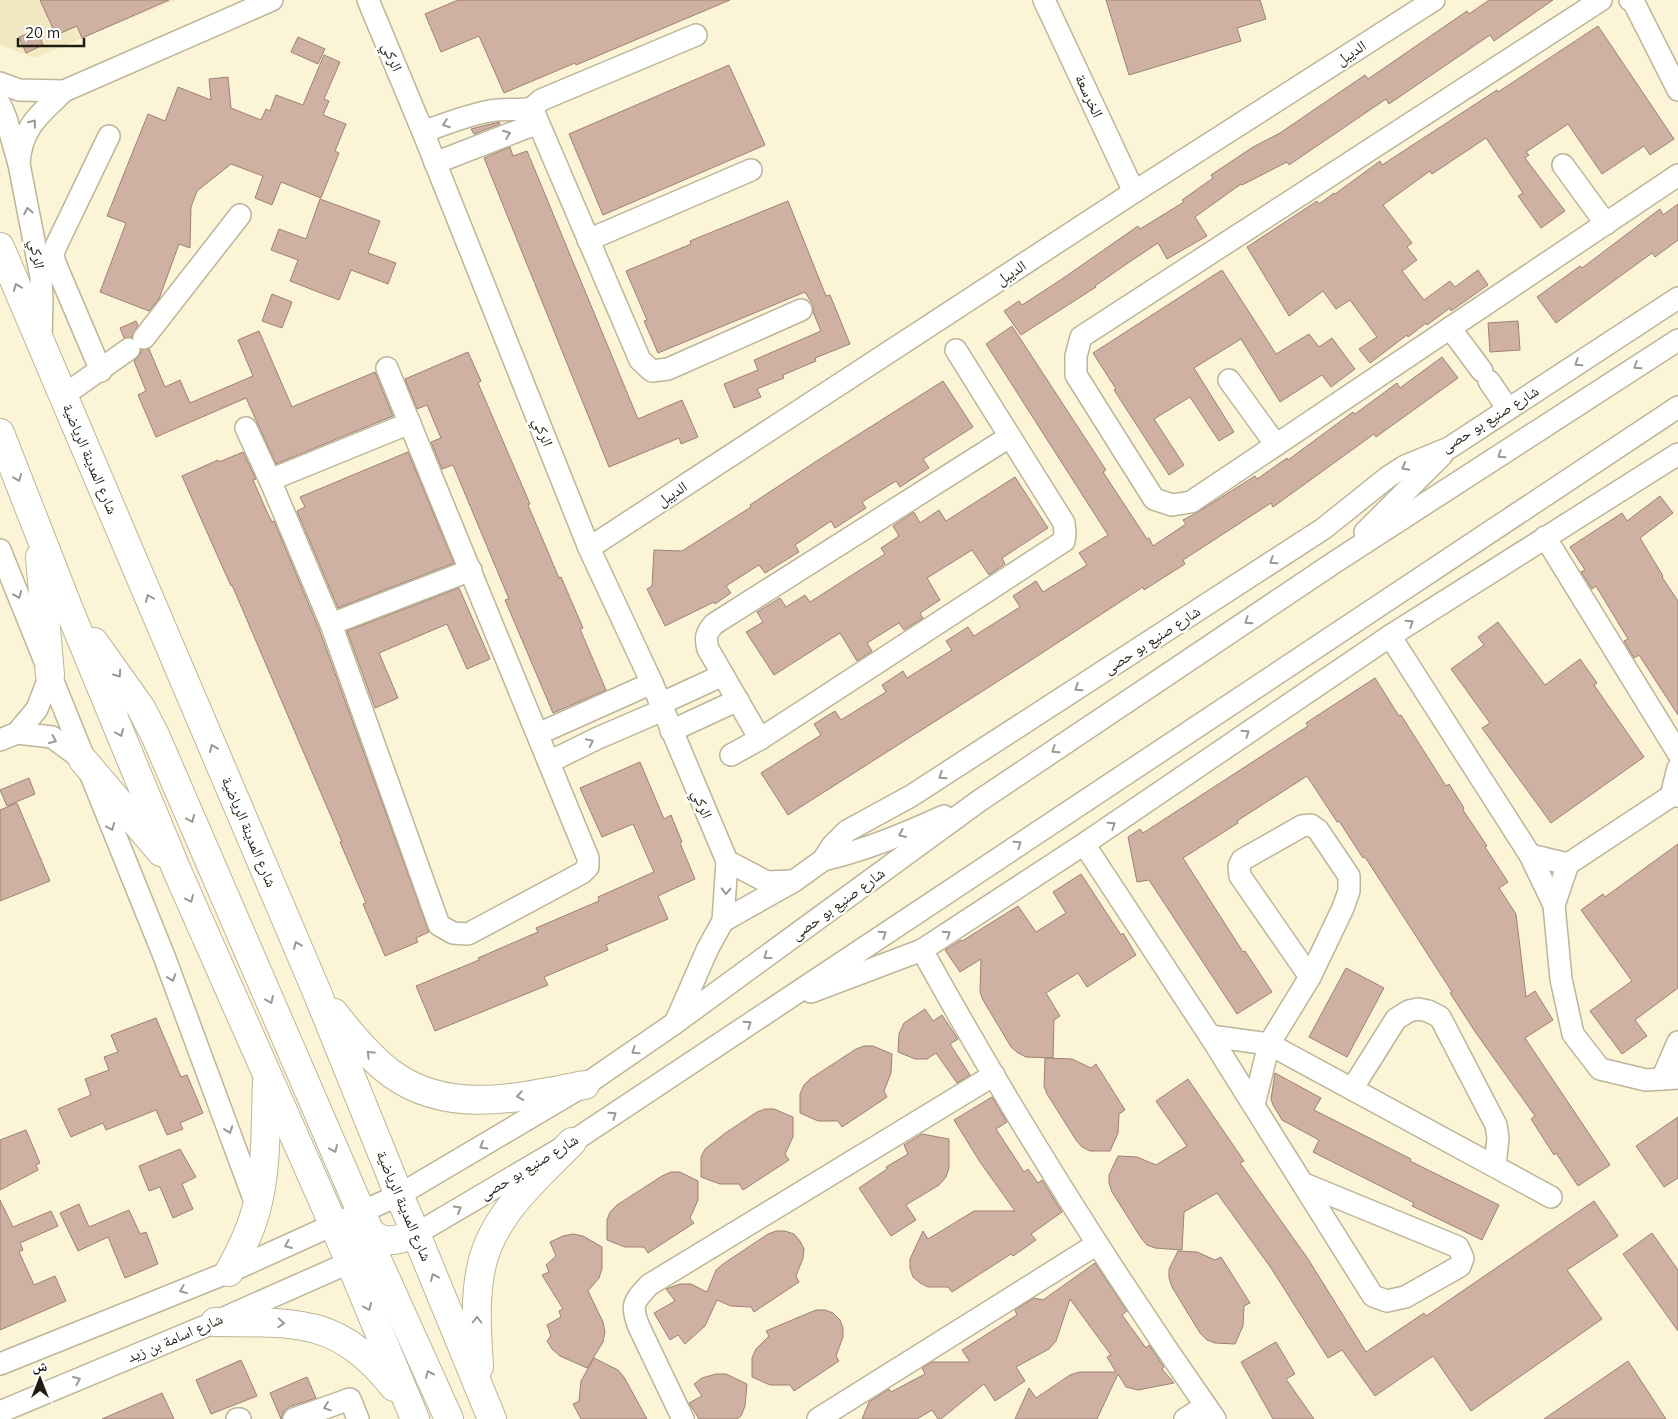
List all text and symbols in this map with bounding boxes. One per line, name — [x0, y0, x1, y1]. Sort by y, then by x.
scale bar — [18, 15, 84, 47]
text: 20 m — [25, 23, 60, 42]
street label: الديبل — [1332, 36, 1370, 70]
street label: الركي — [375, 40, 407, 75]
street label: الخرسعة — [1071, 71, 1108, 120]
one-way arrow — [443, 118, 451, 128]
one-way arrow — [27, 119, 36, 129]
one-way arrow — [502, 130, 511, 140]
one-way arrow — [24, 206, 34, 215]
street label: الركي — [23, 238, 49, 270]
street label: الديبل — [992, 256, 1030, 290]
one-way arrow — [13, 284, 23, 292]
one-way arrow — [1575, 357, 1584, 366]
one-way arrow — [1633, 360, 1642, 370]
street label: شارع صنيع بو حصى — [1437, 381, 1543, 457]
street label: شارع المدينة الرياضية — [58, 401, 122, 518]
street label: الركي — [527, 415, 558, 450]
one-way arrow — [1497, 448, 1506, 458]
one-way arrow — [1401, 461, 1410, 471]
one-way arrow — [12, 473, 22, 482]
street label: الديبل — [653, 477, 691, 511]
one-way arrow — [1269, 555, 1278, 565]
one-way arrow — [12, 590, 22, 599]
one-way arrow — [144, 594, 155, 603]
street label: شارع صنيع بو حصى — [1100, 601, 1204, 679]
one-way arrow — [1244, 614, 1253, 624]
one-way arrow — [1404, 620, 1414, 629]
one-way arrow — [112, 669, 121, 678]
one-way arrow — [1074, 682, 1084, 691]
one-way arrow — [114, 728, 125, 737]
one-way arrow — [1240, 730, 1250, 739]
one-way arrow — [47, 733, 56, 743]
one-way arrow — [585, 738, 594, 748]
one-way arrow — [208, 744, 218, 752]
one-way arrow — [1051, 744, 1060, 754]
one-way arrow — [938, 770, 947, 780]
street label: شارع المدينة الرياضية — [217, 774, 281, 891]
street label: الركي — [685, 787, 717, 822]
one-way arrow — [185, 814, 196, 823]
one-way arrow — [105, 822, 116, 831]
one-way arrow — [1106, 822, 1116, 831]
one-way arrow — [898, 828, 907, 839]
one-way arrow — [1013, 841, 1022, 851]
street label: شارع صنيع بو حصى — [787, 863, 889, 945]
one-way arrow — [720, 887, 731, 895]
one-way arrow — [184, 894, 194, 903]
one-way arrow — [942, 930, 951, 940]
one-way arrow — [877, 931, 887, 940]
one-way arrow — [293, 941, 304, 950]
one-way arrow — [763, 950, 773, 959]
one-way arrow — [166, 973, 176, 982]
one-way arrow — [263, 995, 274, 1004]
one-way arrow — [742, 1021, 751, 1030]
one-way arrow — [631, 1045, 641, 1054]
one-way arrow — [367, 1051, 376, 1060]
one-way arrow — [515, 1091, 524, 1101]
one-way arrow — [607, 1112, 616, 1121]
one-way arrow — [223, 1126, 233, 1134]
street label: شارع صنيع بو حصى — [476, 1130, 582, 1204]
one-way arrow — [480, 1140, 489, 1150]
one-way arrow — [328, 1144, 339, 1153]
street label: شارع المدينة الرياضية — [372, 1148, 436, 1265]
one-way arrow — [453, 1205, 462, 1215]
one-way arrow — [284, 1238, 293, 1249]
one-way arrow — [430, 1273, 440, 1282]
one-way arrow — [179, 1284, 188, 1294]
one-way arrow — [362, 1302, 373, 1311]
street label: شارع اسامة بن زيد — [124, 1309, 226, 1367]
one-way arrow — [472, 1316, 482, 1324]
one-way arrow — [277, 1318, 285, 1329]
north arrow — [15, 1354, 65, 1404]
text: ش — [33, 1357, 48, 1375]
one-way arrow — [424, 1370, 435, 1379]
one-way arrow — [72, 1375, 81, 1386]
one-way arrow — [324, 1401, 332, 1411]

